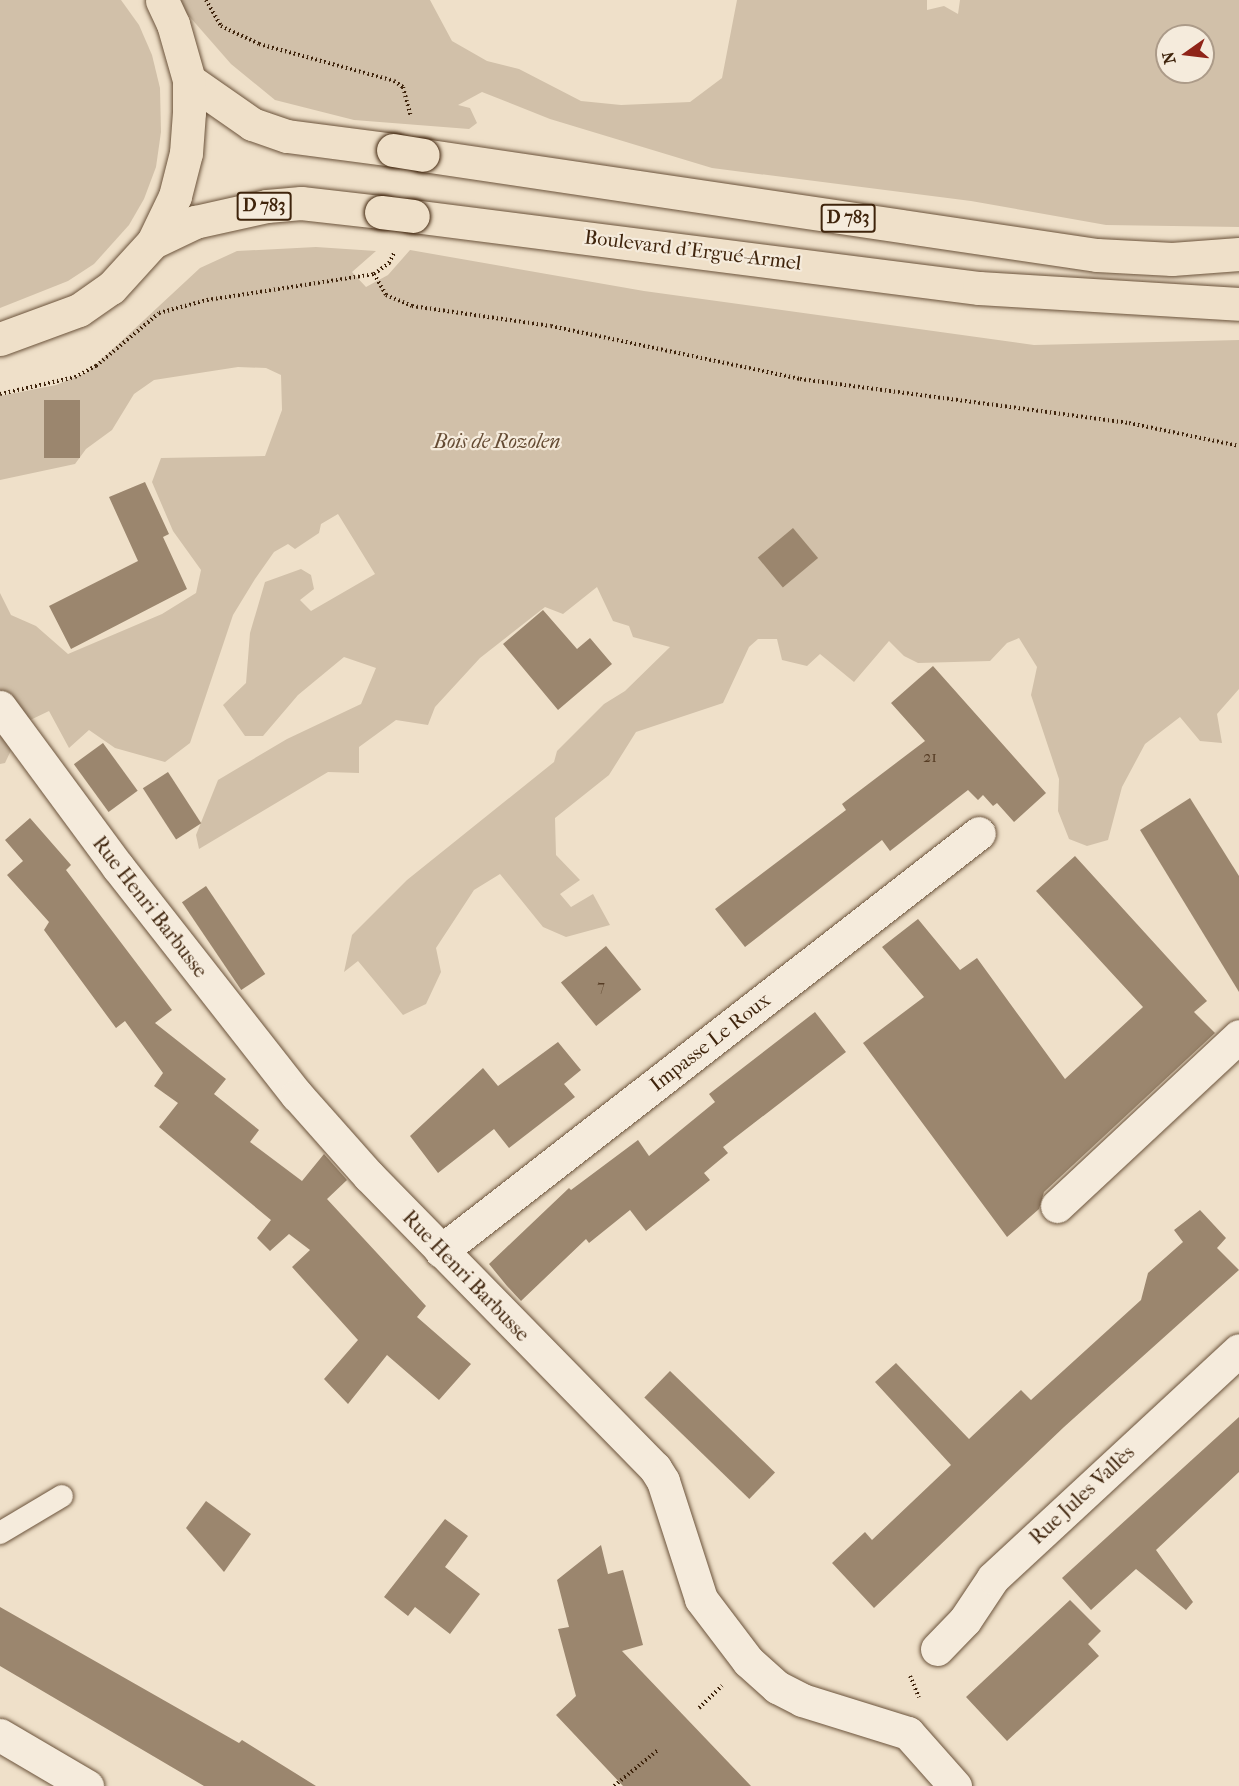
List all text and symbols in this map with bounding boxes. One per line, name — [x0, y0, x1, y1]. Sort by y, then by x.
north arrow — [1155, 24, 1215, 84]
text: N — [1158, 50, 1180, 66]
road number: D 783 — [236, 191, 292, 221]
road number: D 783 — [820, 203, 876, 233]
street label: Boulevard d'Ergué-Armel — [583, 225, 803, 275]
park label: Bois de Rozolen — [434, 429, 560, 453]
house number: 21 — [923, 747, 937, 767]
street label: Rue Henri Barbusse — [87, 832, 213, 982]
house number: 7 — [597, 976, 605, 996]
street label: Impasse Le Roux — [645, 988, 775, 1096]
street label: Rue Henri Barbusse — [397, 1206, 535, 1346]
street label: Rue Jules Vallès — [1025, 1440, 1139, 1550]

